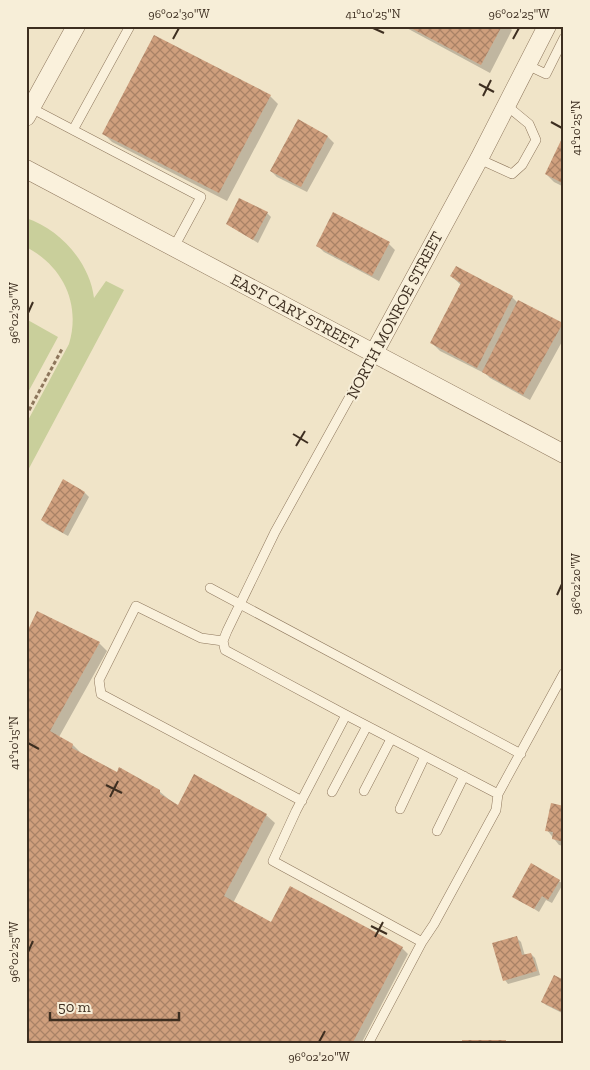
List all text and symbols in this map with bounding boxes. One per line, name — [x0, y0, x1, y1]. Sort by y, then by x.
text: 96°02'30"W — [148, 7, 210, 21]
text: 41°10'25"N — [345, 7, 401, 21]
text: 96°02'25"W — [489, 7, 550, 21]
text: 41°10'25"N — [569, 100, 583, 156]
street label: NORTH MONROE STREET — [342, 228, 447, 402]
street label: EAST CARY STREET — [228, 270, 362, 353]
text: 96°02'30"W — [7, 282, 21, 344]
text: 96°02'20"W — [569, 552, 583, 615]
text: 41°10'15"N — [7, 716, 21, 770]
text: 96°02'25"W — [7, 921, 21, 982]
scale bar — [50, 990, 179, 1022]
text: 50 m — [58, 998, 91, 1016]
text: 96°02'20"W — [288, 1050, 351, 1064]

